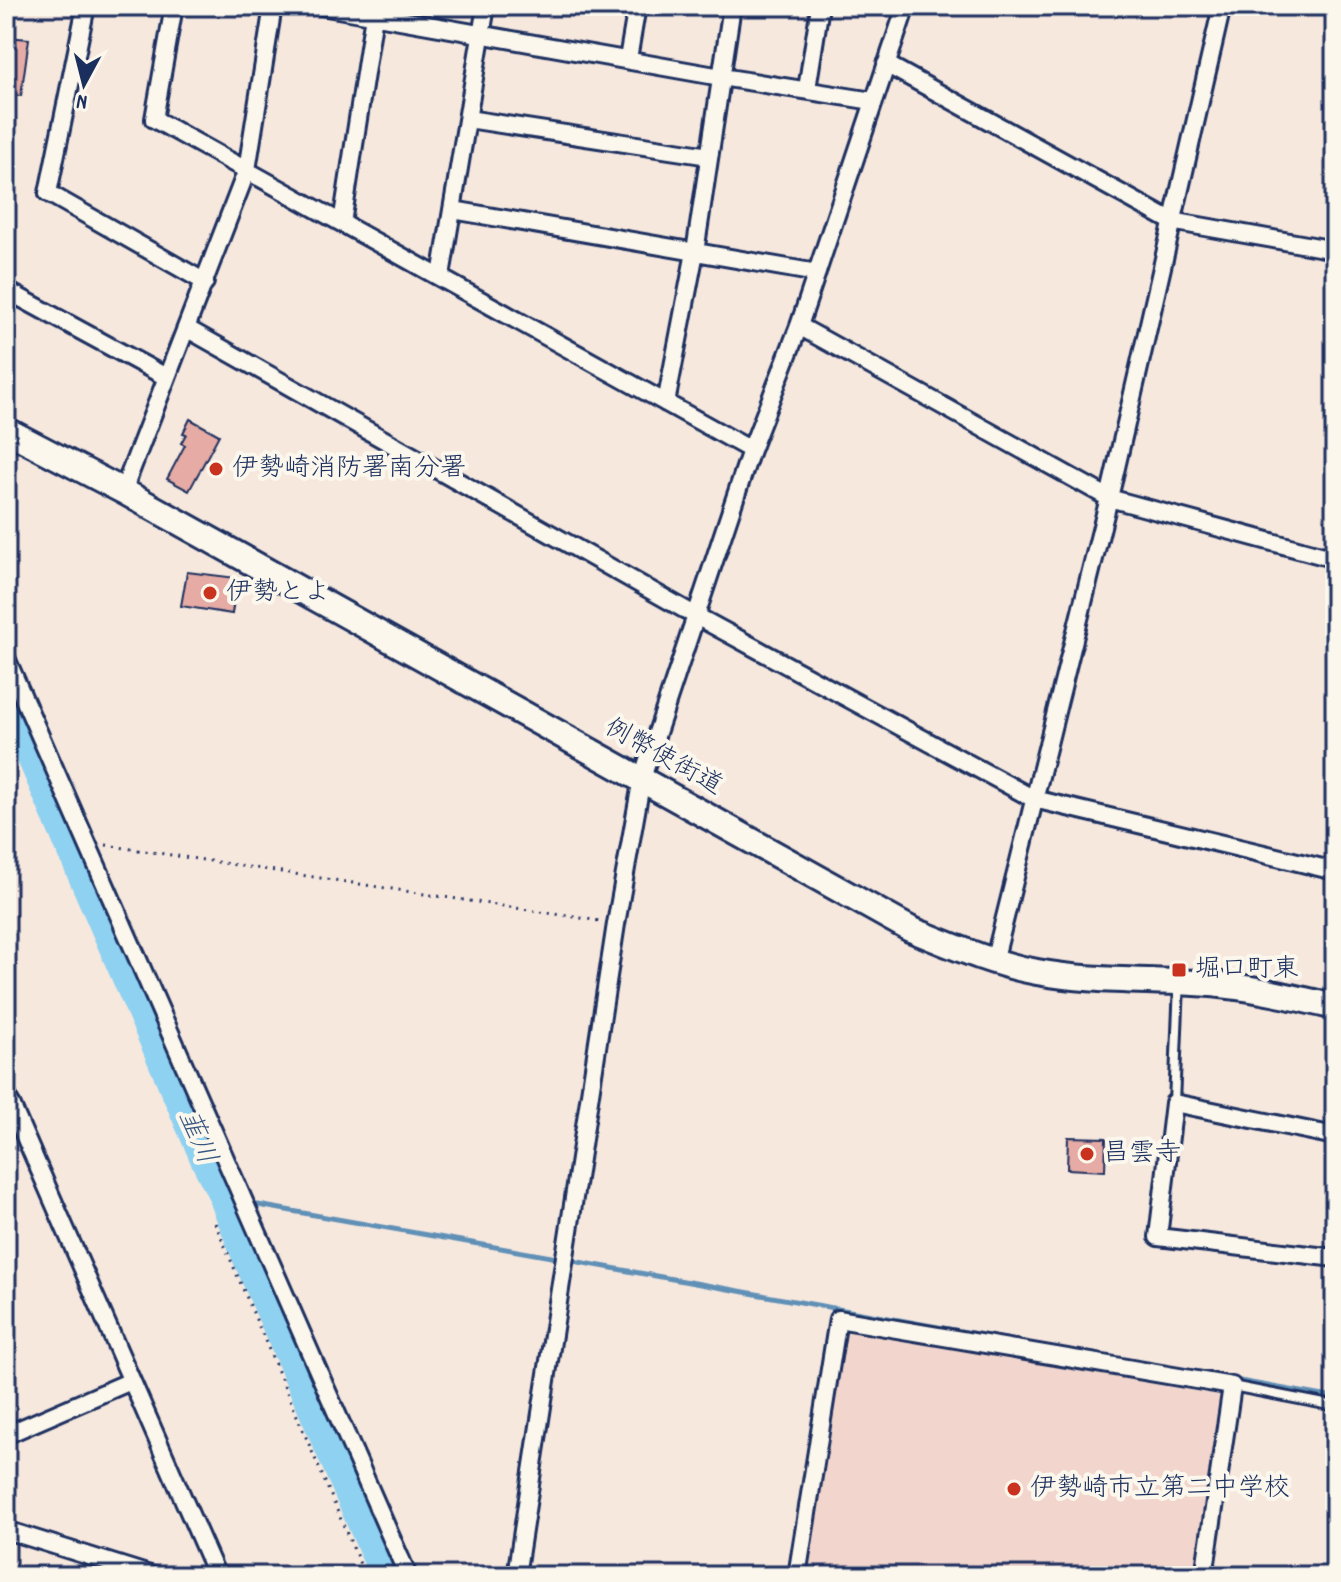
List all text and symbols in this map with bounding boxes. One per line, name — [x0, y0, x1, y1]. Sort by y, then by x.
north arrow — [44, 44, 124, 124]
text: N — [75, 84, 89, 116]
place label: 伊勢崎消防署南分署 — [232, 451, 466, 488]
marker: 伊勢崎消防署南分署 — [207, 460, 225, 478]
place label: 伊勢とよ — [226, 575, 330, 612]
marker: 伊勢とよ — [201, 584, 219, 602]
street label: 例幣使街道 — [597, 710, 729, 806]
place label: 堀口町東 — [1195, 952, 1299, 989]
marker: 堀口町東 — [1170, 961, 1188, 979]
water label: 韮川 — [166, 1104, 224, 1172]
place label: 昌雲寺 — [1103, 1136, 1181, 1173]
marker: 昌雲寺 — [1078, 1145, 1096, 1163]
place label: 伊勢崎市立第二中学校 — [1030, 1471, 1290, 1508]
marker: 伊勢崎市立第二中学校 — [1005, 1480, 1023, 1498]

